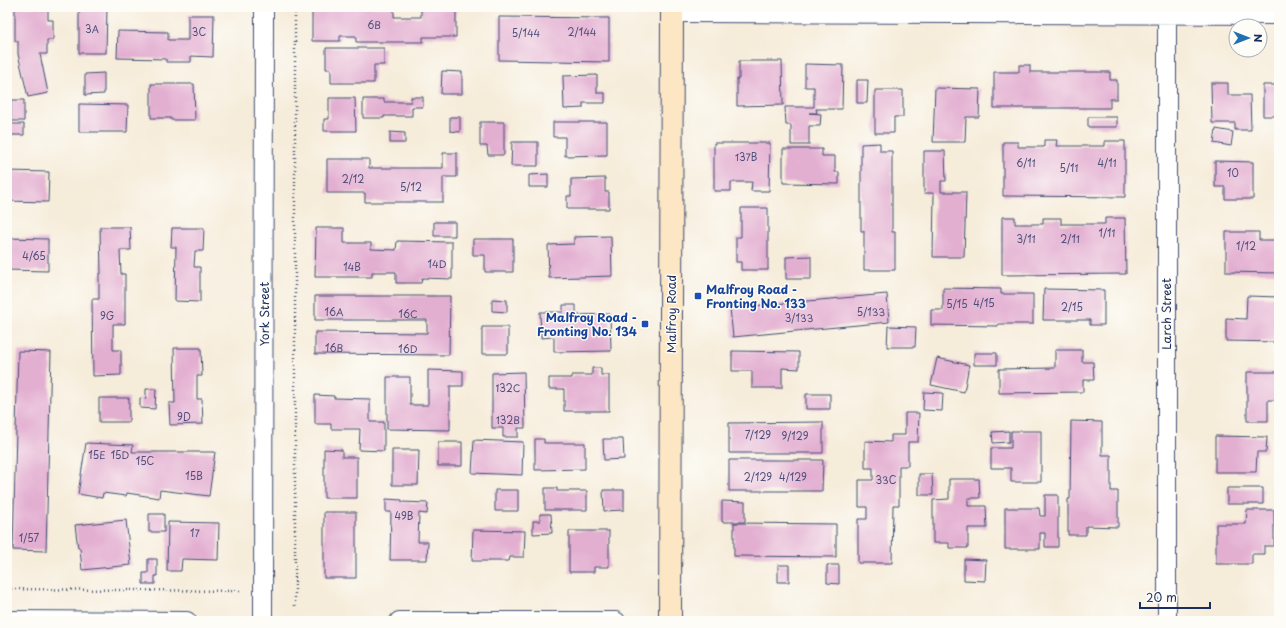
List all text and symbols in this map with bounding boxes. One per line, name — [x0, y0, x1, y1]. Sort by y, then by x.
house number: 6B — [367, 17, 381, 32]
north arrow — [1228, 18, 1268, 58]
house number: 3A — [85, 21, 99, 36]
house number: 3C — [192, 24, 206, 39]
house number: 2/144 — [568, 24, 597, 39]
house number: 5/144 — [512, 25, 541, 40]
text: N — [1250, 34, 1267, 43]
house number: 137B — [735, 149, 758, 164]
house number: 6/11 — [1016, 155, 1036, 170]
house number: 4/11 — [1097, 155, 1117, 170]
house number: 5/11 — [1060, 160, 1079, 175]
house number: 10 — [1227, 165, 1239, 180]
house number: 2/12 — [342, 171, 364, 186]
house number: 5/12 — [400, 179, 422, 194]
house number: 1/11 — [1099, 225, 1116, 240]
house number: 3/11 — [1016, 231, 1036, 246]
house number: 2/11 — [1060, 231, 1080, 246]
house number: 1/12 — [1236, 238, 1256, 253]
house number: 4/65 — [22, 248, 46, 263]
house number: 14D — [428, 256, 447, 271]
house number: 14B — [343, 259, 361, 274]
street label: Malfroy Road — [662, 275, 680, 353]
street label: Larch Street — [1157, 278, 1175, 350]
place label: Malfroy Road - Fronting No. 133 — [706, 280, 806, 312]
street label: York Street — [255, 282, 273, 346]
marker: Malfroy Road - Fronting No. 133 — [693, 291, 703, 301]
house number: 4/15 — [973, 295, 995, 310]
house number: 5/15 — [946, 296, 968, 311]
house number: 2/15 — [1061, 299, 1083, 314]
house number: 16A — [324, 304, 344, 319]
house number: 5/133 — [857, 304, 885, 319]
house number: 16C — [398, 306, 418, 321]
house number: 9G — [100, 308, 114, 323]
place label: Malfroy Road - Fronting No. 134 — [537, 308, 637, 340]
house number: 3/133 — [785, 310, 813, 325]
marker: Malfroy Road - Fronting No. 134 — [640, 319, 650, 329]
house number: 16B — [325, 340, 343, 355]
house number: 16D — [398, 341, 418, 356]
house number: 132C — [496, 380, 520, 395]
house number: 9D — [177, 409, 191, 424]
house number: 132B — [496, 412, 520, 427]
house number: 7/129 — [745, 427, 771, 442]
house number: 9/129 — [781, 428, 809, 443]
house number: 15E — [88, 447, 106, 462]
house number: 15D — [111, 447, 130, 462]
house number: 15C — [136, 453, 155, 468]
house number: 15B — [185, 468, 203, 483]
house number: 2/129 — [744, 469, 772, 484]
house number: 4/129 — [779, 469, 807, 484]
house number: 33C — [876, 472, 897, 487]
house number: 49B — [395, 508, 414, 523]
house number: 17 — [190, 525, 201, 540]
house number: 1/57 — [19, 530, 40, 545]
scale bar — [1140, 584, 1210, 610]
text: 20 m — [1146, 588, 1177, 606]

